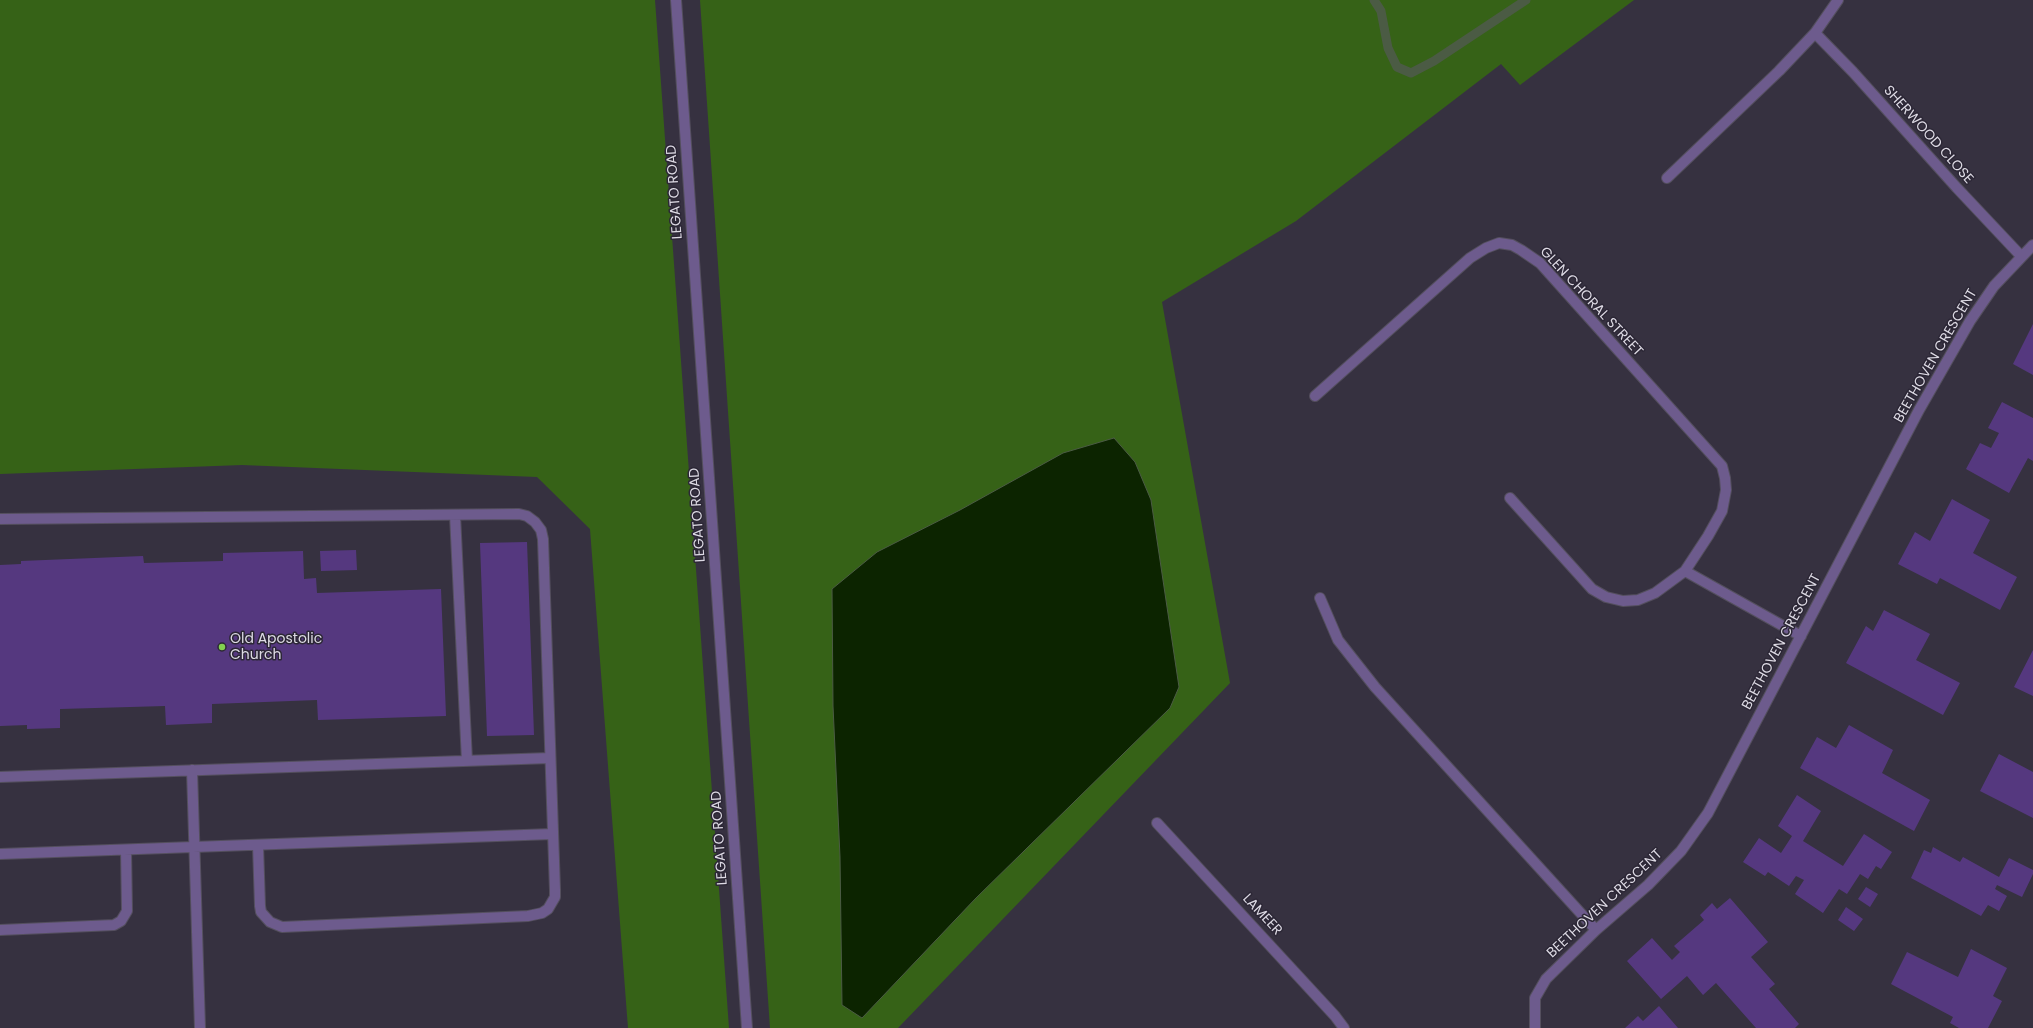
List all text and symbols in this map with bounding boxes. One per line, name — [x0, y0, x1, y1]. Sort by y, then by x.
street label: SHERWOOD CLOSE — [1880, 82, 1976, 188]
street label: LEGATO ROAD — [663, 144, 687, 240]
street label: GLEN CHORAL STREET — [1536, 244, 1646, 360]
street label: BEETHOVEN CRESCENT — [1891, 286, 1981, 426]
street label: LEGATO ROAD — [686, 467, 710, 563]
street label: BEETHOVEN CRESCENT — [1739, 571, 1825, 713]
place label: Old Apostolic Church — [230, 631, 322, 664]
marker: Old Apostolic Church — [217, 642, 227, 652]
street label: LEGATO ROAD — [708, 790, 732, 886]
street label: BEETHOVEN CRESCENT — [1544, 846, 1666, 962]
street label: LAMEER — [1239, 891, 1285, 939]

